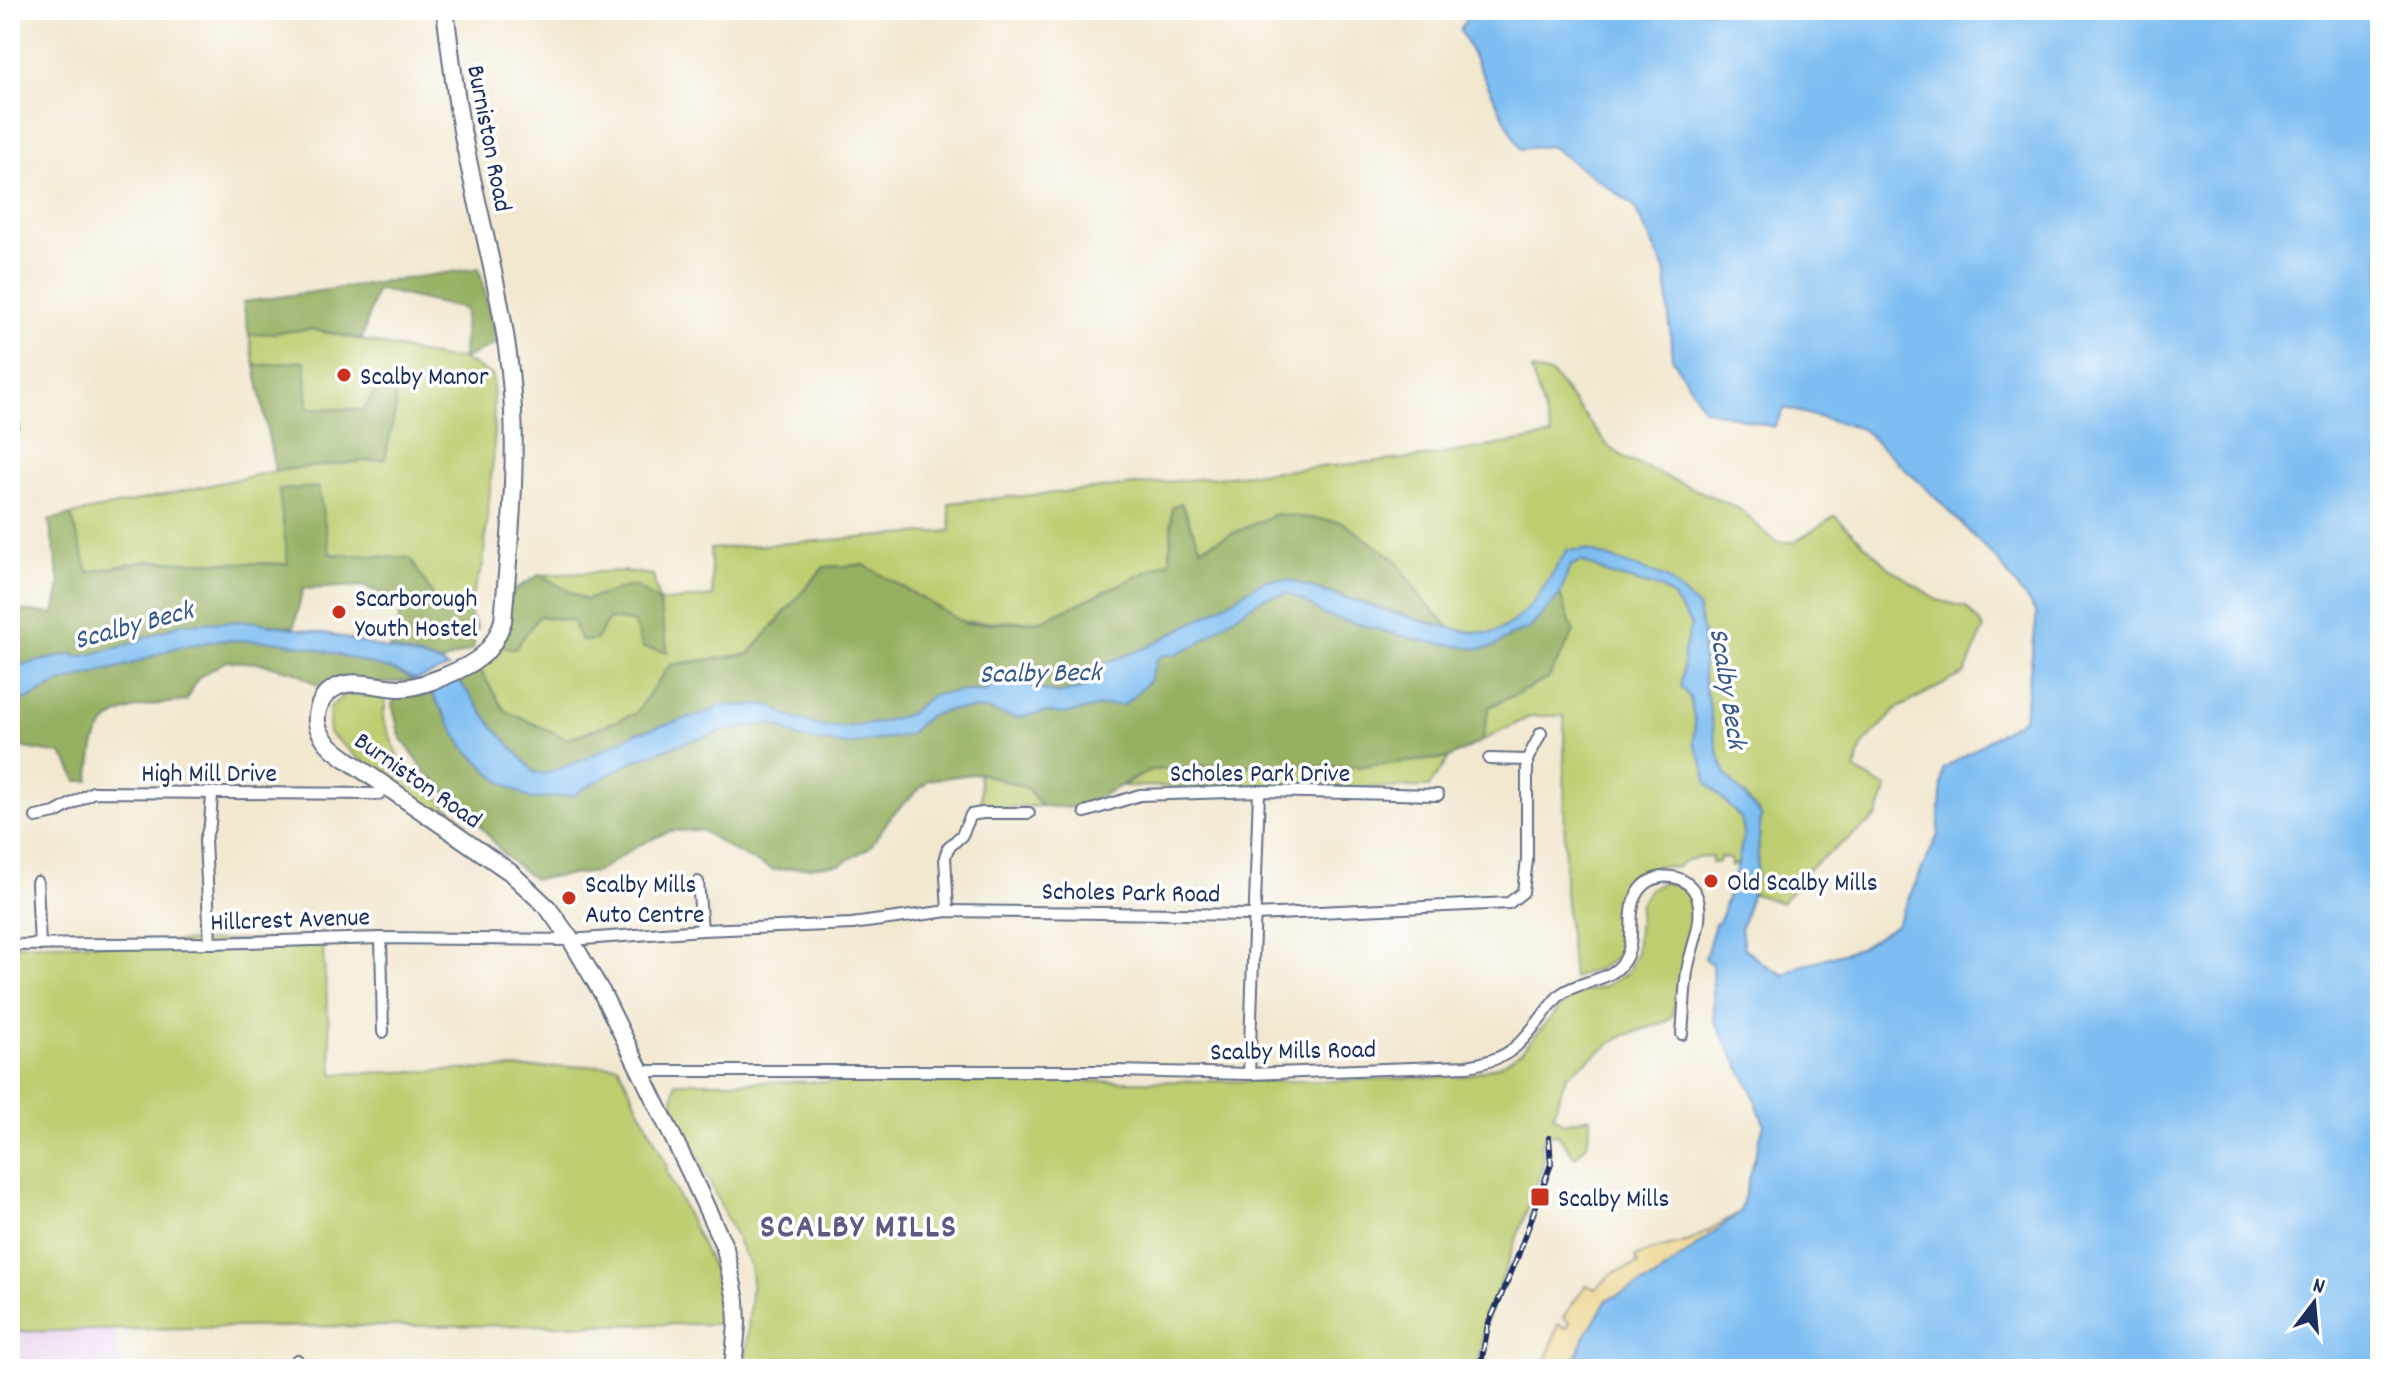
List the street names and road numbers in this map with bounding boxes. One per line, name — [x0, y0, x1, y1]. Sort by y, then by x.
street label: Burniston Road — [455, 62, 520, 215]
street label: Burniston Road — [345, 724, 488, 840]
street label: High Mill Drive — [141, 757, 277, 794]
street label: Scholes Park Drive — [1170, 757, 1350, 794]
street label: Scholes Park Road — [1041, 874, 1221, 915]
street label: Hillcrest Avenue — [210, 900, 371, 943]
street label: Scalby Mills Road — [1210, 1033, 1376, 1072]

